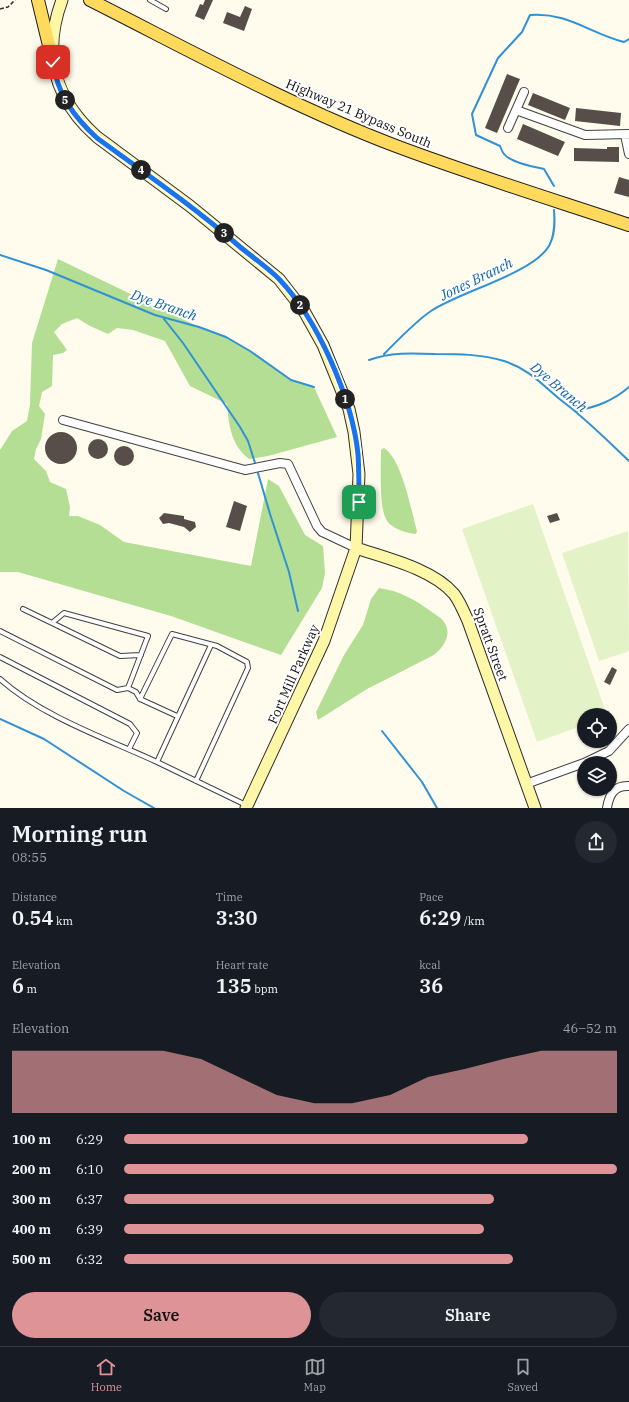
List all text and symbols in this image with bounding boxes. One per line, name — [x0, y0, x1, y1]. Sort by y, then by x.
pin — [36, 45, 70, 79]
icon: check — [42, 51, 64, 73]
street label: Highway 21 Bypass South — [283, 75, 434, 152]
pin: 5 — [55, 90, 75, 110]
text: 5 — [62, 93, 68, 107]
pin: 4 — [131, 160, 151, 180]
text: 4 — [138, 163, 144, 177]
pin: 3 — [214, 223, 234, 243]
text: 3 — [221, 226, 227, 240]
water label: Jones Branch — [436, 253, 516, 305]
water label: Dye Branch — [128, 285, 200, 325]
pin: 2 — [290, 295, 310, 315]
text: 2 — [297, 298, 303, 312]
water label: Dye Branch — [526, 357, 591, 416]
pin: 1 — [335, 389, 355, 409]
text: 1 — [342, 392, 348, 406]
pin — [342, 485, 376, 519]
icon: arrive — [348, 491, 370, 513]
street label: Spratt Street — [469, 605, 512, 684]
street label: Fort Mill Parkway — [264, 622, 323, 727]
map controls — [577, 708, 617, 796]
button: locate — [577, 708, 617, 748]
button: layers — [577, 756, 617, 796]
text: Morning run — [12, 819, 148, 848]
button: share — [575, 821, 617, 863]
text: 08:55 — [12, 849, 47, 866]
text: Distance — [12, 890, 57, 904]
text: Time — [216, 890, 243, 904]
text: Pace — [419, 890, 444, 904]
text: 0.54 — [12, 904, 54, 931]
text: 3:30 — [216, 904, 258, 931]
text: 6:29 — [419, 904, 461, 931]
text: km — [54, 914, 73, 928]
text: /km — [461, 914, 485, 928]
text: Elevation — [12, 958, 60, 972]
text: Heart rate — [216, 958, 268, 972]
text: kcal — [419, 958, 441, 972]
text: 6 — [12, 972, 24, 999]
text: 135 — [216, 972, 252, 999]
text: 36 — [419, 972, 443, 999]
text: m — [24, 982, 37, 996]
text: bpm — [252, 982, 278, 996]
text: Elevation — [12, 1020, 69, 1037]
text: 46–52 m — [563, 1020, 617, 1037]
text: 100 m — [12, 1131, 51, 1148]
text: 6:29 — [76, 1131, 103, 1148]
text: 200 m — [12, 1161, 51, 1178]
text: 6:10 — [76, 1161, 103, 1178]
text: 300 m — [12, 1191, 51, 1208]
text: 6:37 — [76, 1191, 103, 1208]
text: 400 m — [12, 1221, 51, 1238]
text: 6:39 — [76, 1221, 103, 1238]
text: 500 m — [12, 1251, 51, 1268]
text: 6:32 — [76, 1251, 103, 1268]
button: Save — [12, 1292, 311, 1338]
button: Share — [319, 1292, 617, 1338]
tab: Home — [91, 1356, 122, 1394]
tab: Map — [304, 1356, 326, 1394]
tab: Saved — [507, 1356, 538, 1394]

